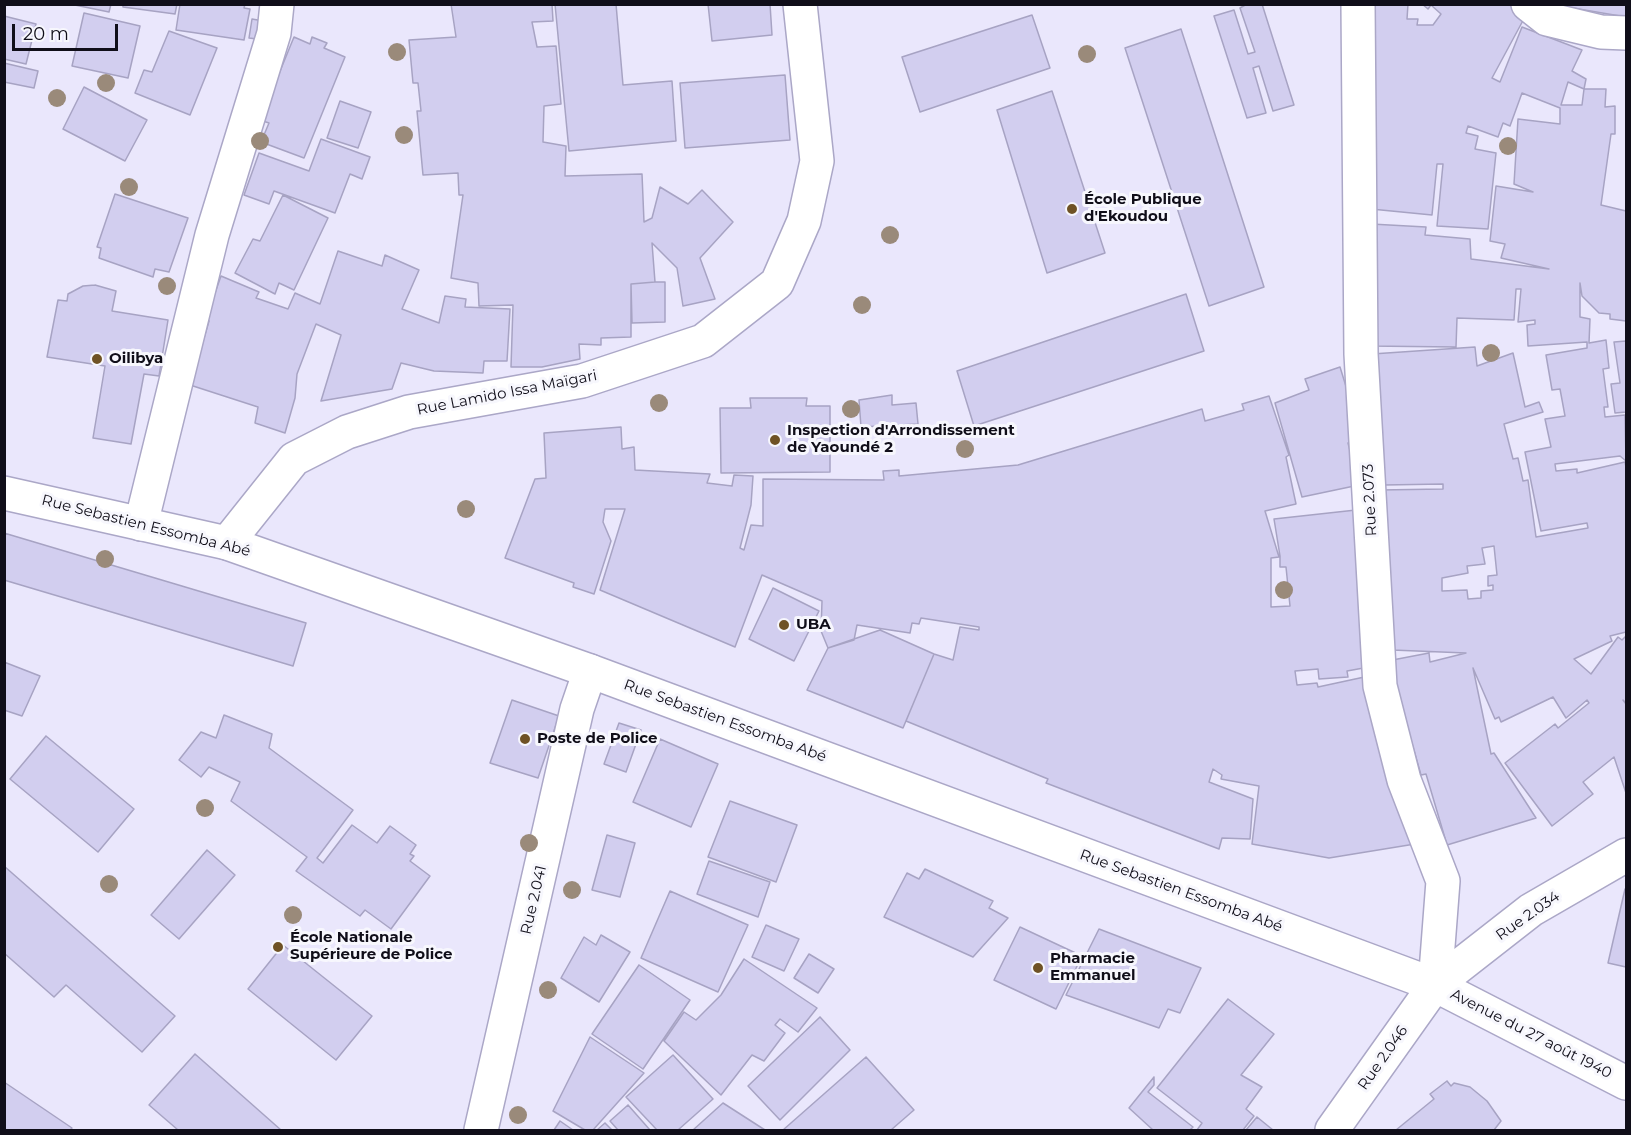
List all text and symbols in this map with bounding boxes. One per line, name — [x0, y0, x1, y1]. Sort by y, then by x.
scale bar — [15, 12, 122, 50]
text: 20 m — [23, 23, 69, 45]
place label: École Publique d'Ekoudou — [1084, 191, 1202, 226]
marker: École Publique d'Ekoudou — [1065, 202, 1079, 216]
place label: Oilibya — [109, 350, 163, 368]
marker: Oilibya — [90, 352, 104, 366]
street label: Rue Lamido Issa Maïgari — [415, 367, 599, 419]
place label: Inspection d'Arrondissement de Yaoundé 2 — [787, 422, 1015, 457]
marker: Inspection d'Arrondissement de Yaoundé 2 — [768, 433, 782, 447]
street label: Rue 2.073 — [1359, 463, 1381, 537]
street label: Rue Sebastien Essomba Abé — [40, 491, 252, 561]
place label: UBA — [796, 616, 831, 634]
marker: UBA — [777, 618, 791, 632]
street label: Rue Sebastien Essomba Abé — [621, 676, 829, 766]
place label: Poste de Police — [537, 730, 658, 748]
marker: Poste de Police — [518, 732, 532, 746]
street label: Rue Sebastien Essomba Abé — [1077, 846, 1285, 936]
street label: Rue 2.041 — [517, 864, 551, 936]
street label: Rue 2.034 — [1493, 887, 1563, 945]
place label: École Nationale Supérieure de Police — [290, 929, 452, 964]
marker: École Nationale Supérieure de Police — [271, 940, 285, 954]
place label: Pharmacie Emmanuel — [1050, 950, 1135, 985]
marker: Pharmacie Emmanuel — [1031, 961, 1045, 975]
street label: Avenue du 27 août 1940 — [1447, 985, 1615, 1083]
street label: Rue 2.046 — [1354, 1022, 1412, 1094]

